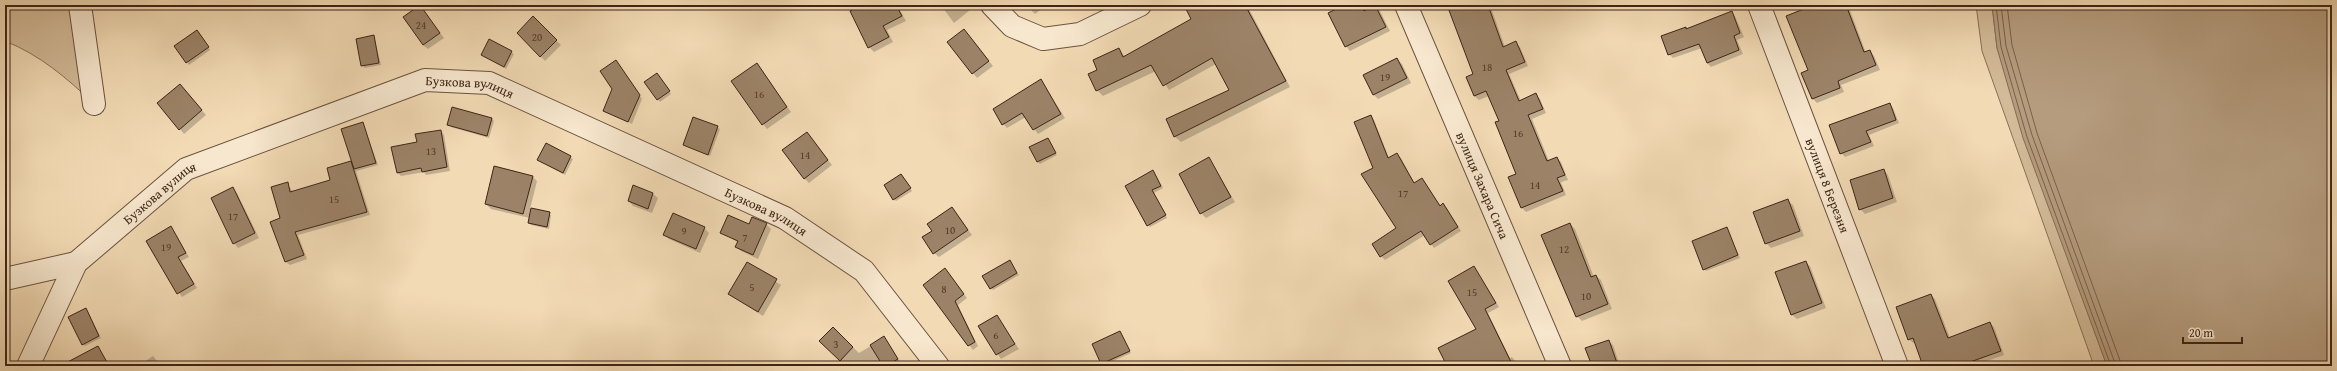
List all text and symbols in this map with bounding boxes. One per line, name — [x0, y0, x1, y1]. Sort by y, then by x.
house number: 24 — [416, 17, 426, 33]
house number: 20 — [532, 29, 542, 45]
house number: 18 — [1482, 59, 1492, 75]
house number: 19 — [1380, 69, 1390, 85]
street label: Бузкова вулиця — [425, 71, 518, 103]
house number: 16 — [754, 86, 764, 102]
house number: 16 — [1513, 125, 1523, 141]
street label: вулиця Захара Сича — [1452, 129, 1514, 242]
street label: вулиця 8 Березня — [1801, 135, 1855, 236]
house number: 13 — [426, 143, 436, 159]
house number: 14 — [800, 147, 810, 163]
street label: Бузкова вулиця — [119, 157, 199, 229]
house number: 14 — [1530, 177, 1540, 193]
street label: Бузкова вулиця — [722, 182, 812, 240]
house number: 17 — [1398, 185, 1408, 201]
house number: 15 — [329, 191, 339, 207]
house number: 17 — [228, 208, 238, 224]
house number: 10 — [945, 222, 955, 238]
house number: 9 — [681, 223, 687, 239]
house number: 7 — [742, 229, 748, 245]
house number: 19 — [161, 239, 171, 255]
house number: 12 — [1559, 241, 1569, 257]
house number: 5 — [749, 279, 755, 295]
house number: 8 — [941, 281, 947, 297]
house number: 15 — [1467, 284, 1477, 300]
house number: 10 — [1581, 288, 1591, 304]
scale bar — [2183, 319, 2242, 345]
text: 20 m — [2189, 324, 2213, 341]
house number: 6 — [993, 327, 999, 343]
house number: 3 — [833, 336, 839, 352]

